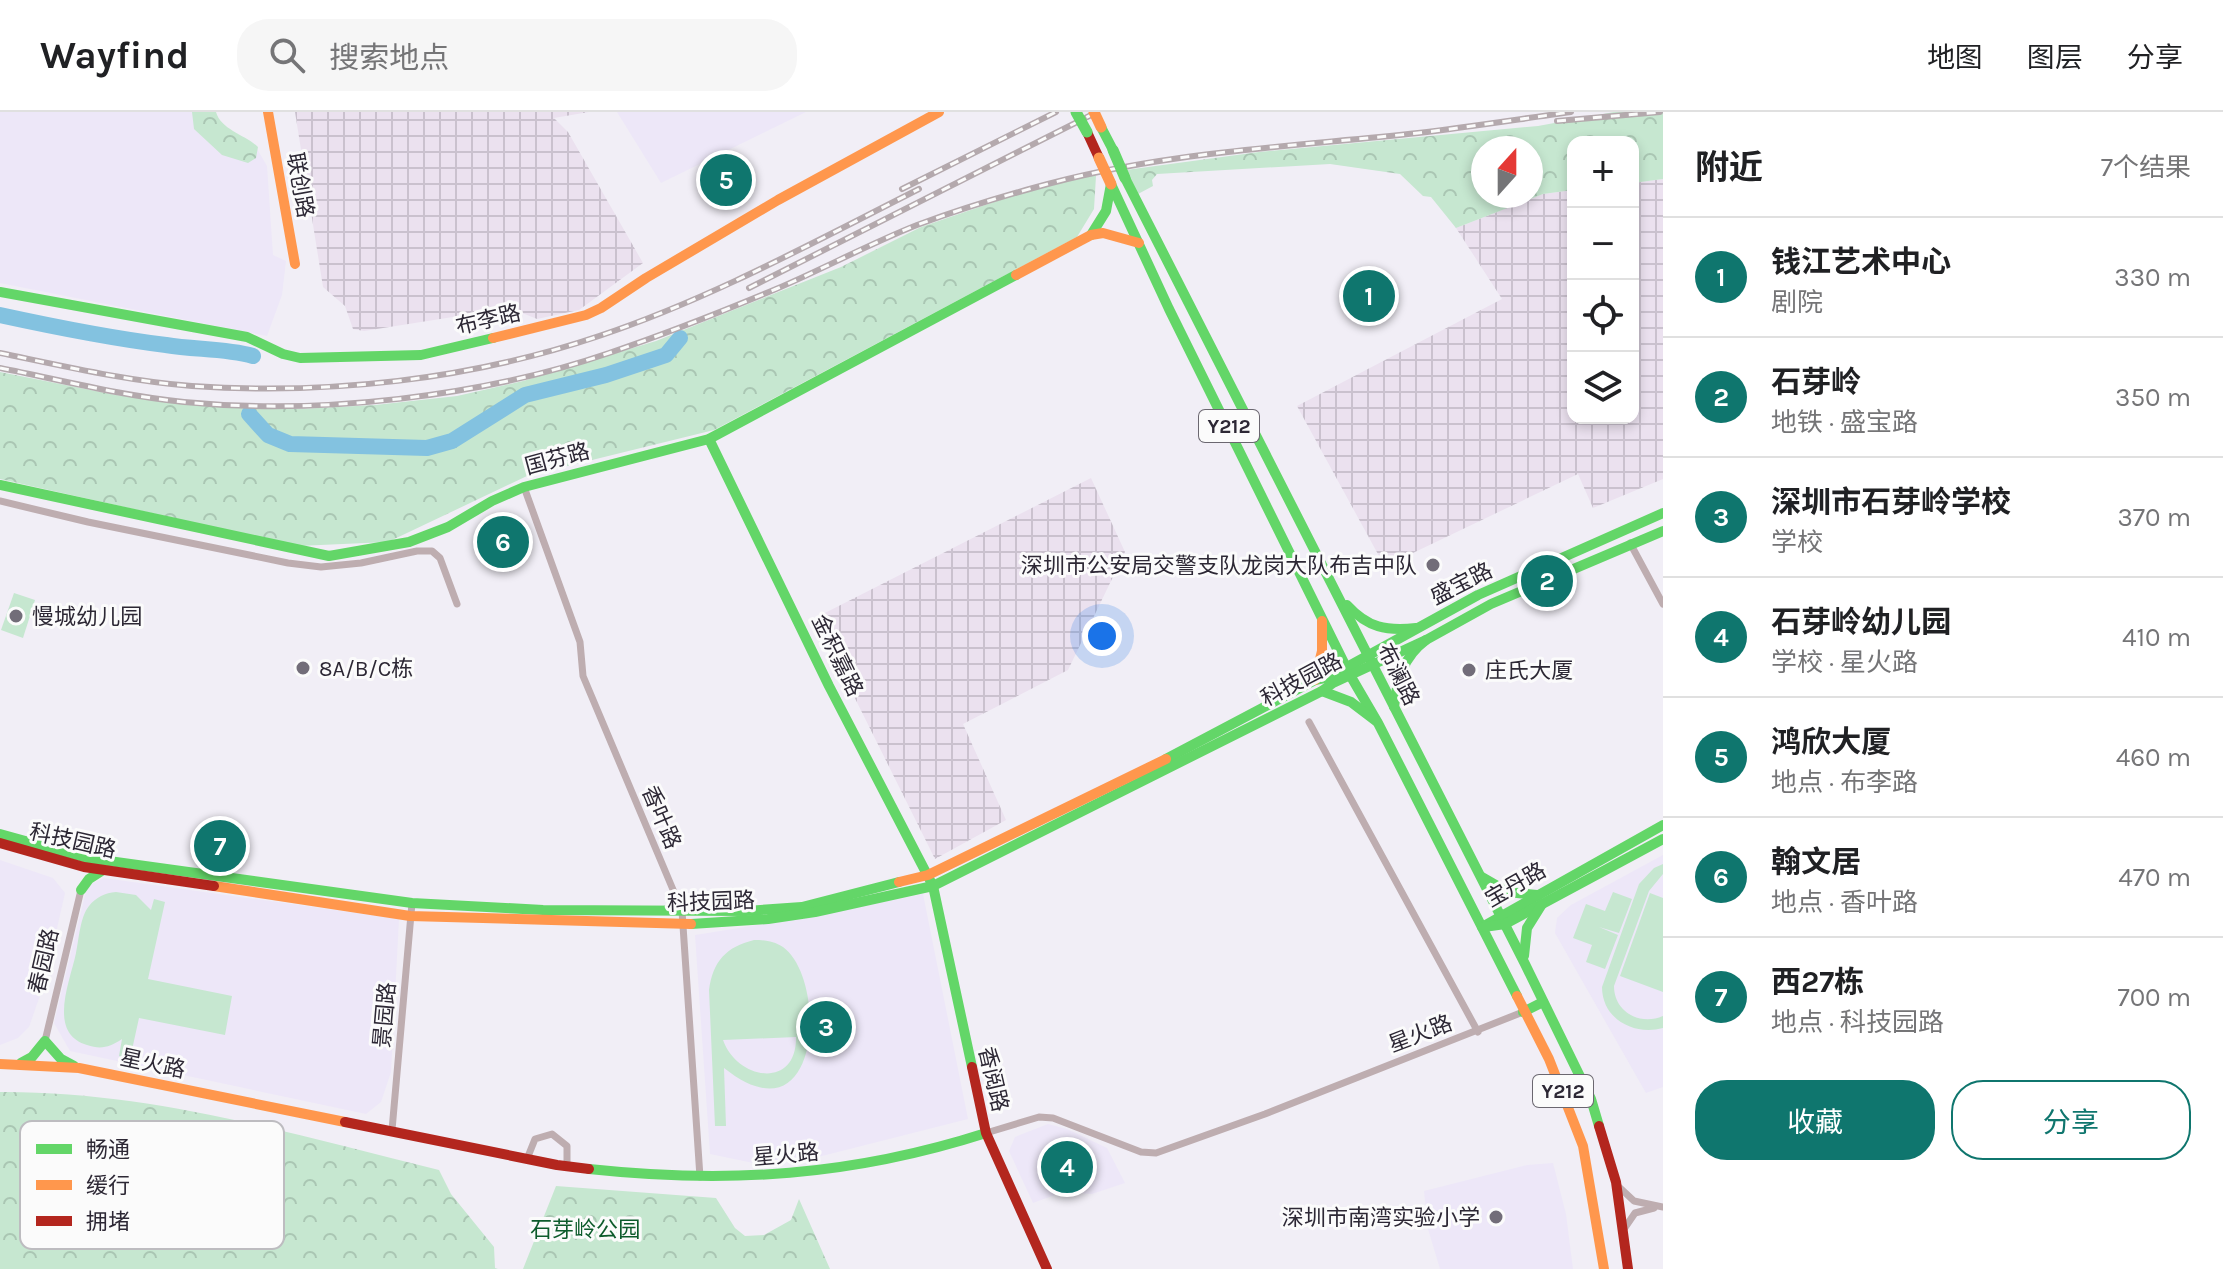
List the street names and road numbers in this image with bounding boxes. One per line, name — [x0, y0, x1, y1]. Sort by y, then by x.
street label: 联创路 — [281, 150, 319, 220]
street label: 布李路 — [453, 300, 523, 340]
road number: Y212 — [1199, 410, 1259, 442]
street label: 国芬路 — [522, 438, 593, 480]
street label: 盛宝路 — [1426, 557, 1497, 610]
street label: 金积嘉路 — [806, 610, 868, 701]
street label: 布澜路 — [1372, 639, 1425, 710]
street label: 科技园路 — [1257, 648, 1346, 712]
street label: 香叶路 — [636, 782, 686, 853]
street label: 科技园路 — [27, 818, 119, 864]
street label: 宝丹路 — [1480, 857, 1551, 913]
street label: 科技园路 — [667, 887, 755, 917]
street label: 春园路 — [24, 926, 64, 996]
street label: 景园路 — [369, 981, 401, 1049]
street label: 星火路 — [1385, 1010, 1456, 1058]
street label: 星火路 — [118, 1044, 188, 1084]
street label: 香阅路 — [973, 1044, 1013, 1114]
road number: Y212 — [1533, 1075, 1593, 1107]
street label: 星火路 — [752, 1139, 820, 1171]

